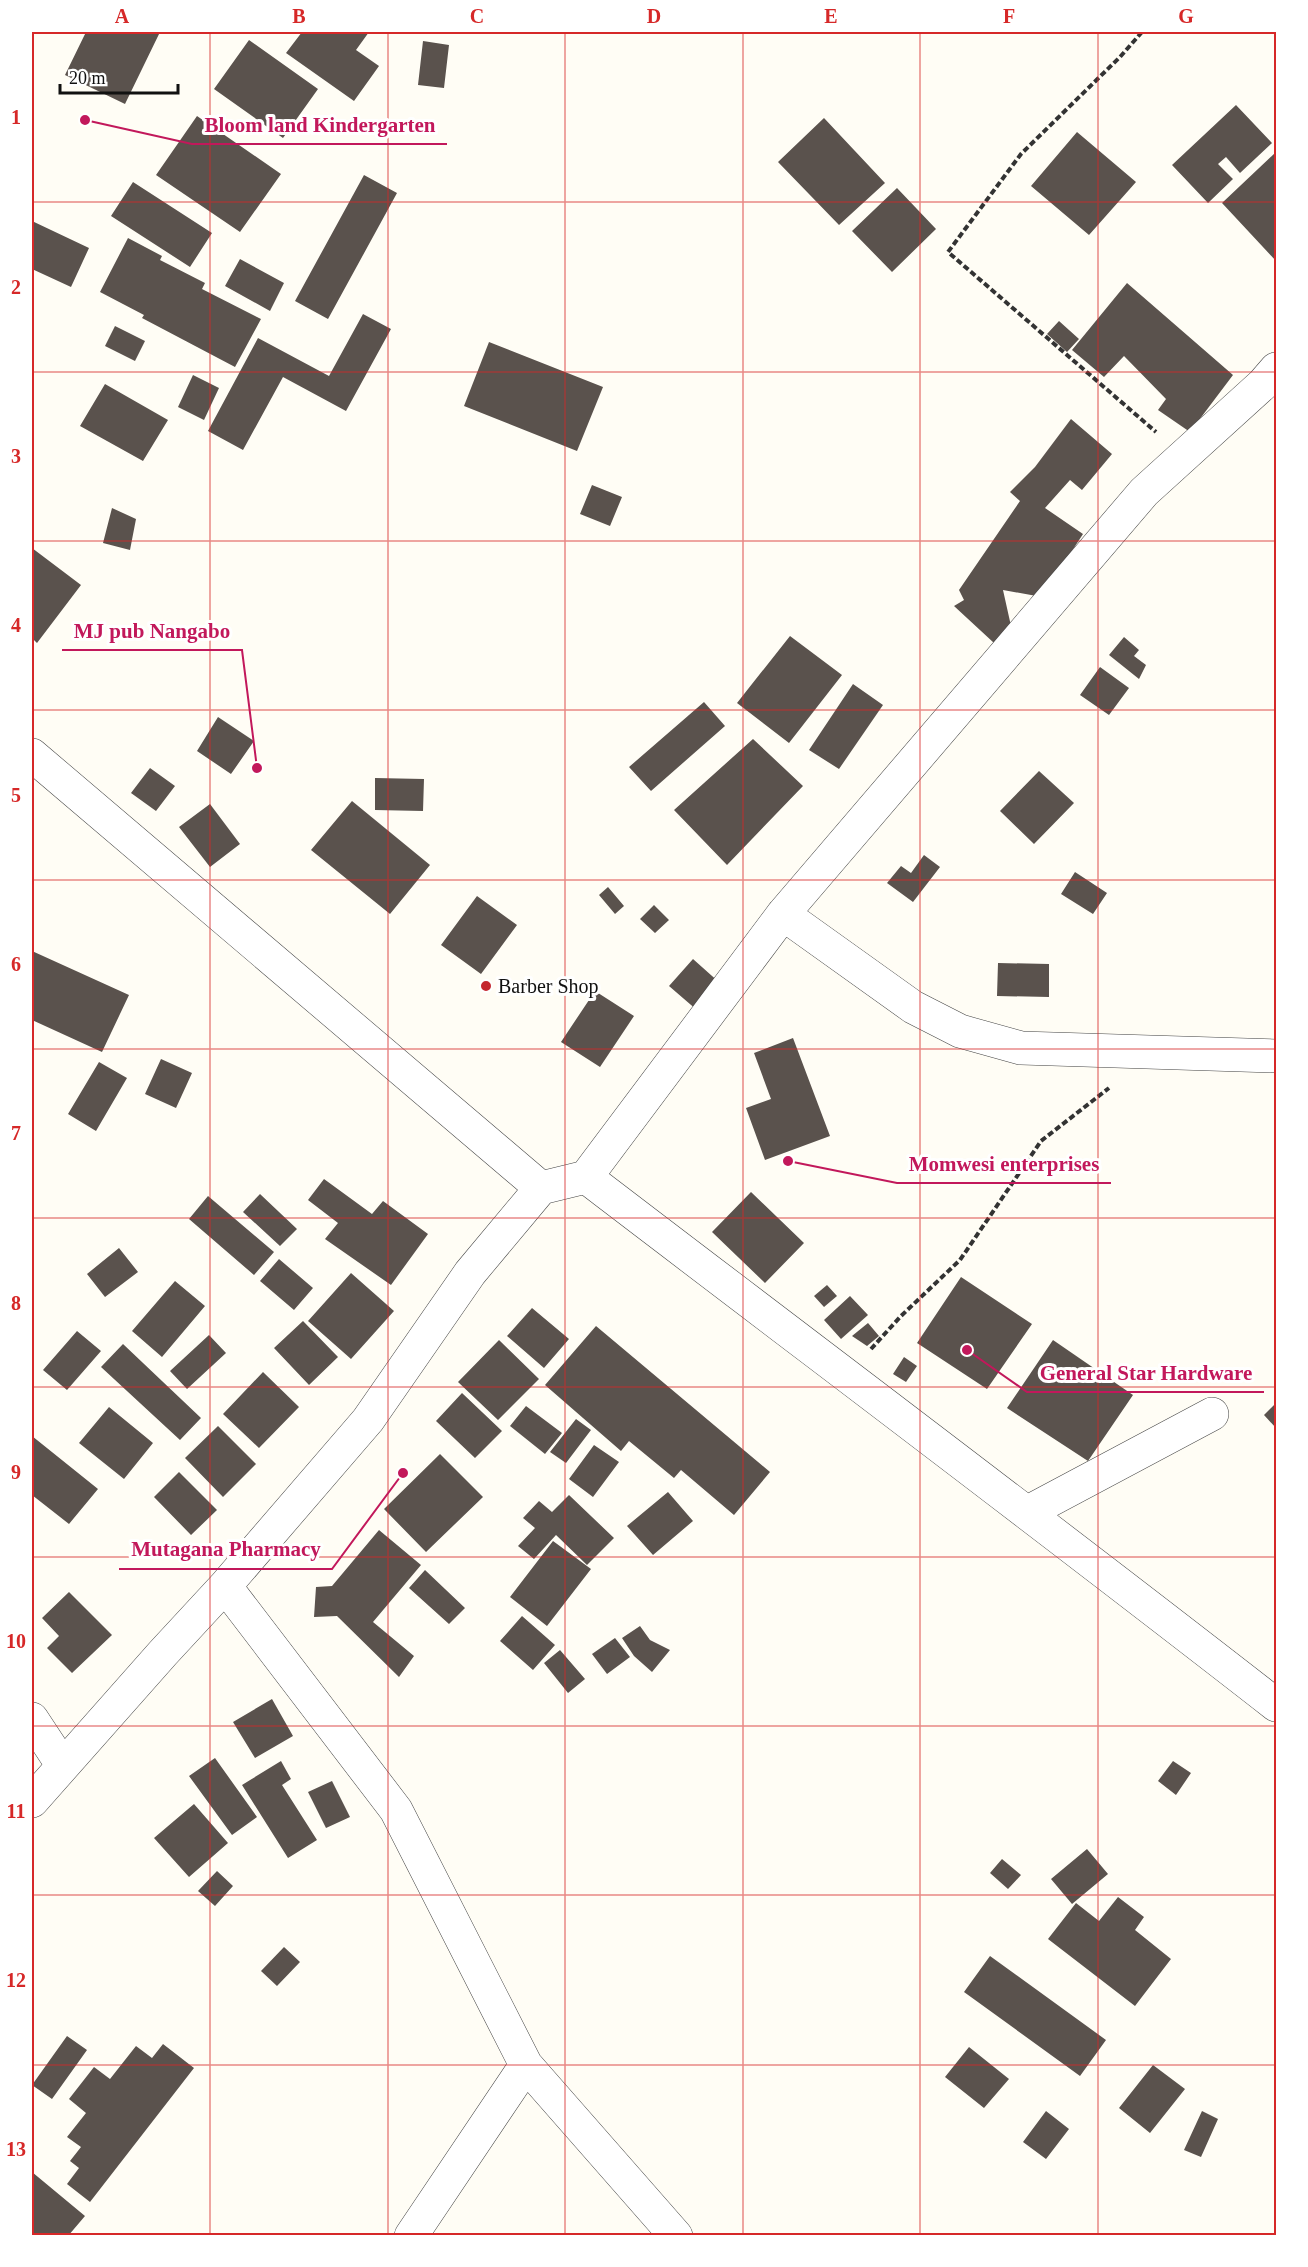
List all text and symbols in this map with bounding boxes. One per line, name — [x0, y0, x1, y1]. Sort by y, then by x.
text: A — [115, 5, 130, 27]
text: B — [292, 5, 306, 27]
text: C — [470, 5, 484, 27]
text: D — [647, 5, 661, 27]
text: E — [824, 5, 838, 27]
text: F — [1003, 5, 1015, 27]
text: G — [1178, 5, 1194, 27]
scale bar — [60, 57, 178, 95]
text: 20 m — [69, 68, 106, 88]
callout: Bloom land Kindergarten — [192, 105, 447, 144]
text: 1 — [11, 106, 21, 128]
text: Bloom land Kindergarten — [204, 113, 436, 137]
text: 2 — [11, 276, 21, 298]
text: 3 — [11, 445, 21, 467]
callout: MJ pub Nangabo — [62, 611, 242, 650]
text: 4 — [11, 614, 21, 636]
text: MJ pub Nangabo — [74, 619, 230, 643]
text: 5 — [11, 784, 21, 806]
text: 6 — [11, 953, 21, 975]
place label: Barber Shop — [498, 975, 599, 998]
marker: Barber Shop — [479, 979, 493, 993]
text: 7 — [11, 1122, 21, 1144]
callout: Momwesi enterprises — [897, 1144, 1111, 1183]
text: Momwesi enterprises — [909, 1152, 1099, 1176]
text: 8 — [11, 1292, 21, 1314]
callout: General Star Hardware — [1027, 1353, 1264, 1392]
text: General Star Hardware — [1040, 1361, 1252, 1385]
text: 9 — [11, 1461, 21, 1483]
callout: Mutagana Pharmacy — [119, 1530, 332, 1569]
text: Mutagana Pharmacy — [131, 1537, 321, 1561]
text: 10 — [6, 1630, 26, 1652]
text: 11 — [7, 1800, 25, 1822]
text: 12 — [6, 1969, 26, 1991]
text: 13 — [6, 2138, 26, 2160]

